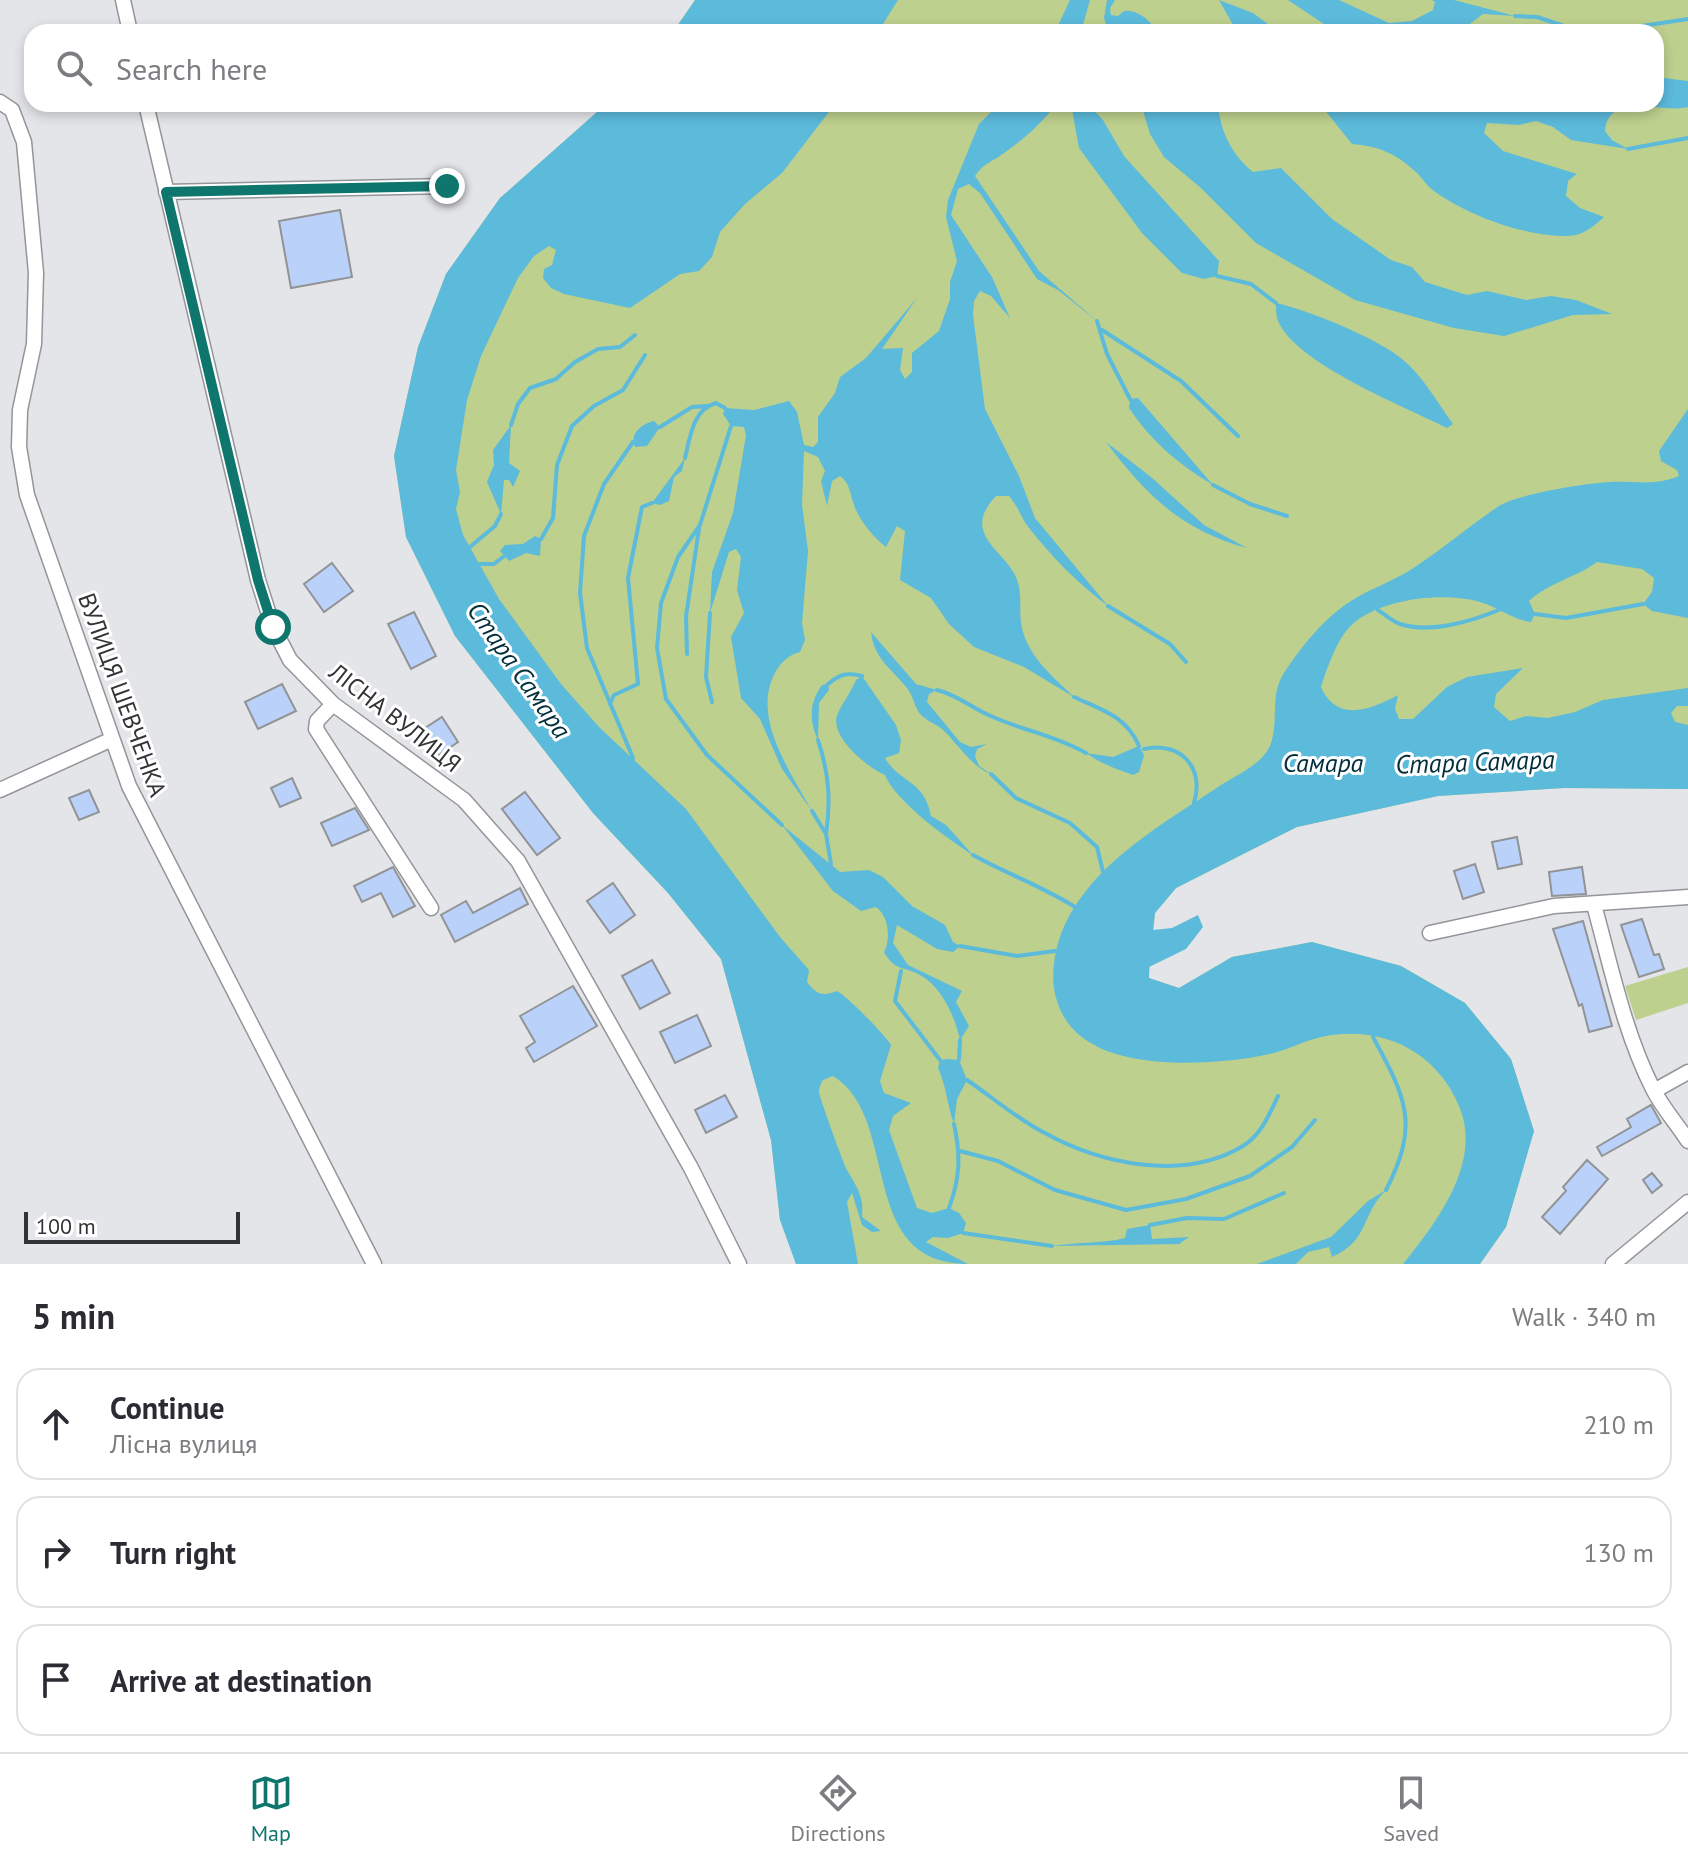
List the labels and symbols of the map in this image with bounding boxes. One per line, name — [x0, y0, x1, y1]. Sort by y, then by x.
route end — [429, 168, 465, 204]
street label: ВУЛИЦЯ ШЕВЧЕНКА — [71, 589, 174, 801]
water label: Стара Самара — [460, 595, 579, 745]
route start — [255, 609, 291, 645]
street label: ЛІСНА ВУЛИЦЯ — [322, 656, 468, 779]
water label: Стара Самара — [1395, 742, 1555, 781]
water label: Самара — [1283, 746, 1364, 779]
scale bar — [24, 1208, 240, 1244]

